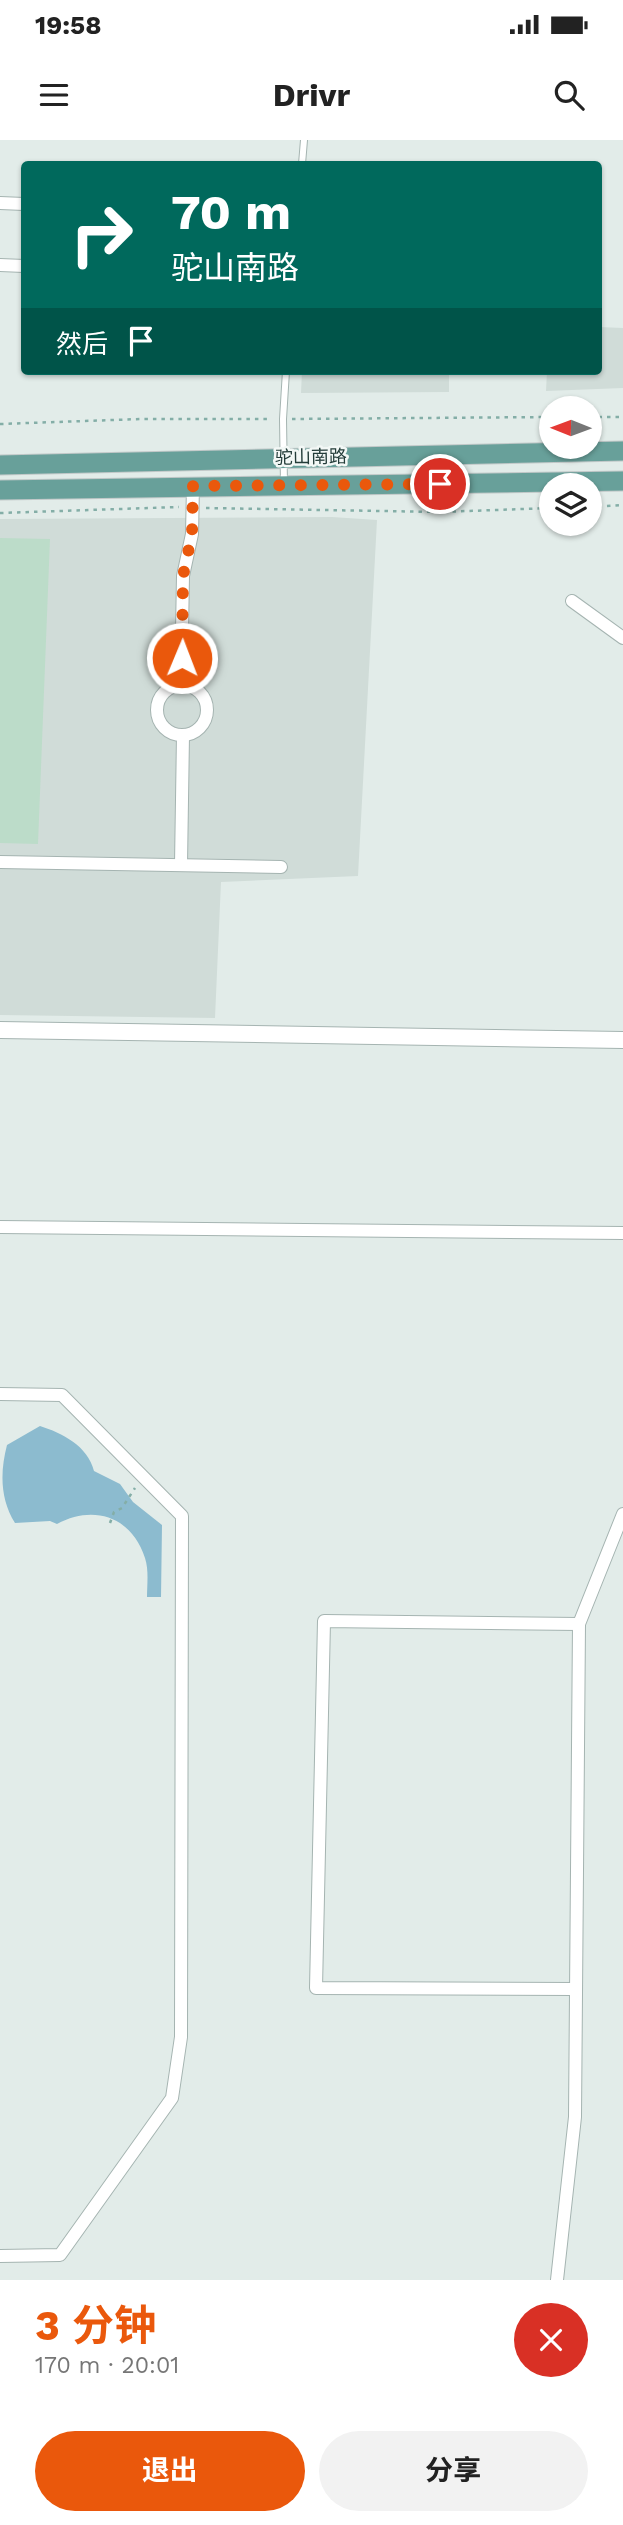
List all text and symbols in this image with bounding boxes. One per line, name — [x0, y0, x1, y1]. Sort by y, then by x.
text: 19:58 — [35, 10, 102, 40]
icon: menu — [35, 76, 73, 114]
text: Drivr — [273, 76, 350, 114]
icon: search — [550, 76, 588, 114]
text: 70 m — [171, 183, 291, 241]
icon: right — [56, 189, 147, 280]
text: 驼山南路 — [171, 249, 299, 287]
icon: arrive — [122, 322, 160, 360]
text: 然后 — [56, 329, 108, 359]
north arrow — [539, 396, 602, 458]
map controls — [539, 396, 602, 536]
street label: 驼山南路 — [275, 445, 347, 468]
pin — [410, 454, 470, 514]
icon: arrive — [421, 465, 459, 503]
button: layers — [539, 473, 602, 536]
position arrow — [145, 621, 219, 695]
text: 3 分钟 — [35, 2301, 156, 2350]
button: close — [514, 2303, 588, 2377]
text: 170 m · 20:01 — [35, 2352, 179, 2379]
button: 退出 — [35, 2431, 305, 2511]
button: 分享 — [319, 2431, 588, 2511]

